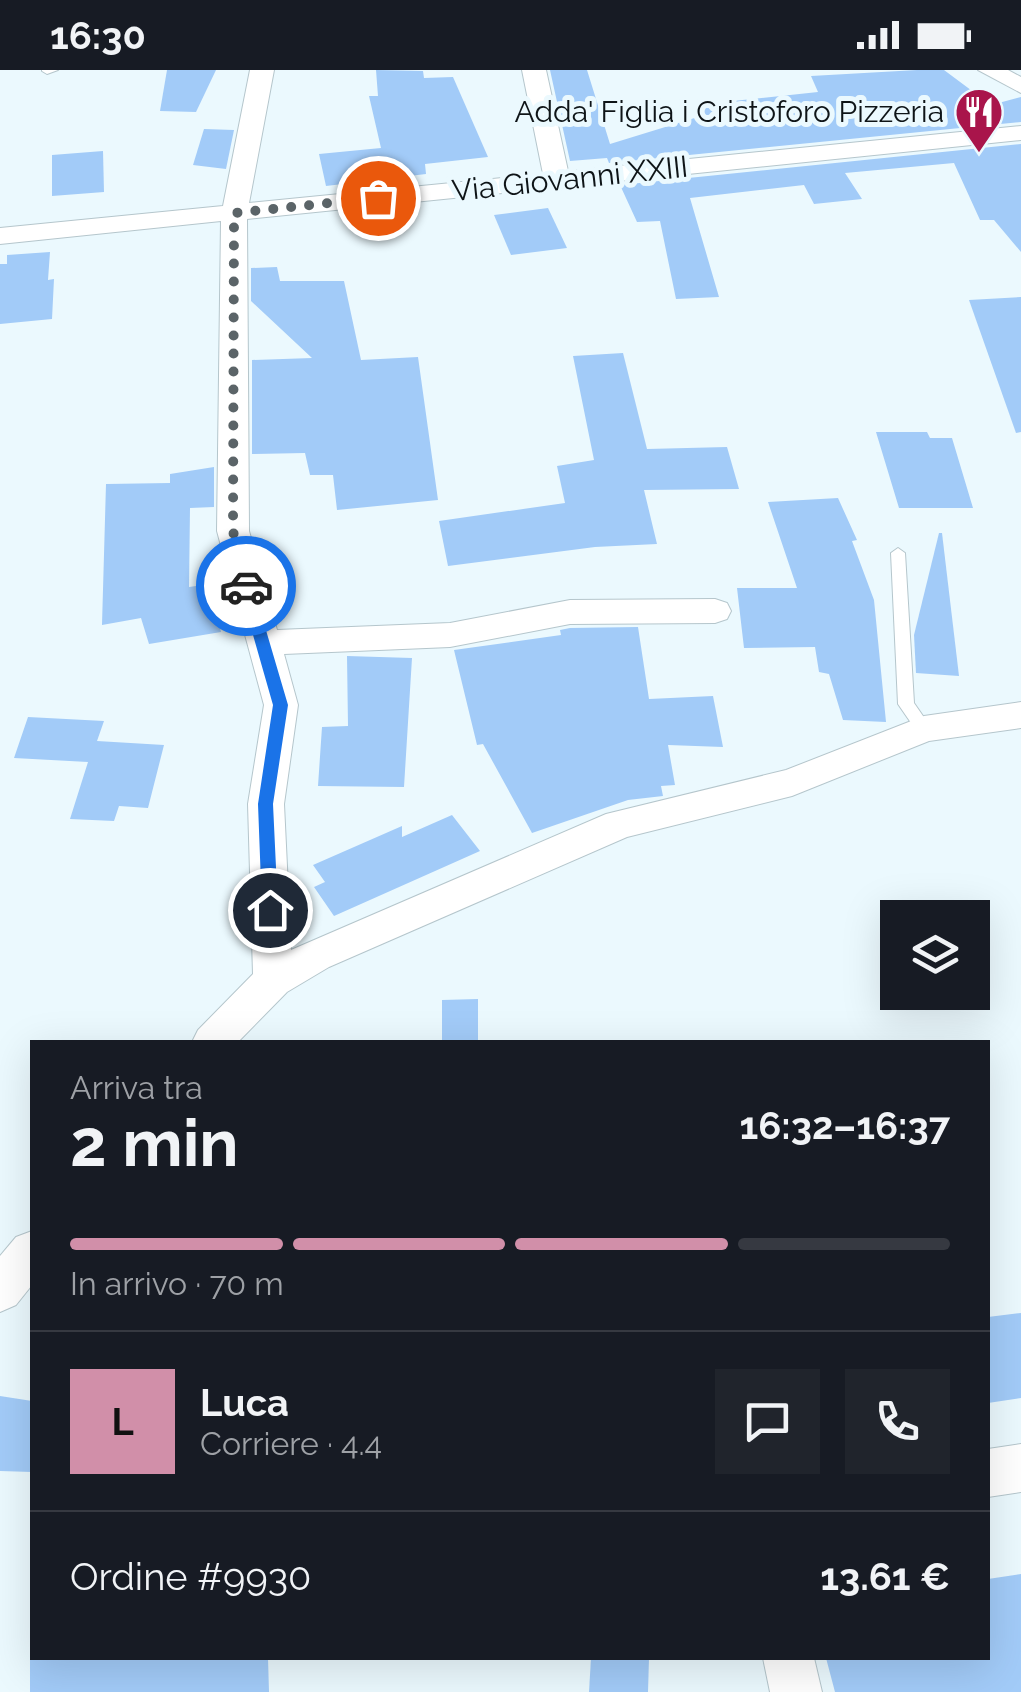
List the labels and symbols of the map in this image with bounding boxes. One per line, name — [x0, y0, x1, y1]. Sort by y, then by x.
restaurant icon: Adda' Figlia i Cristoforo Pizzeria — [953, 86, 1005, 154]
place label: Adda' Figlia i Cristoforo Pizzeria — [515, 94, 944, 129]
street label: Via Giovanni XXIII — [450, 149, 690, 208]
pin — [336, 156, 421, 241]
courier — [196, 536, 296, 636]
pin — [228, 868, 313, 953]

